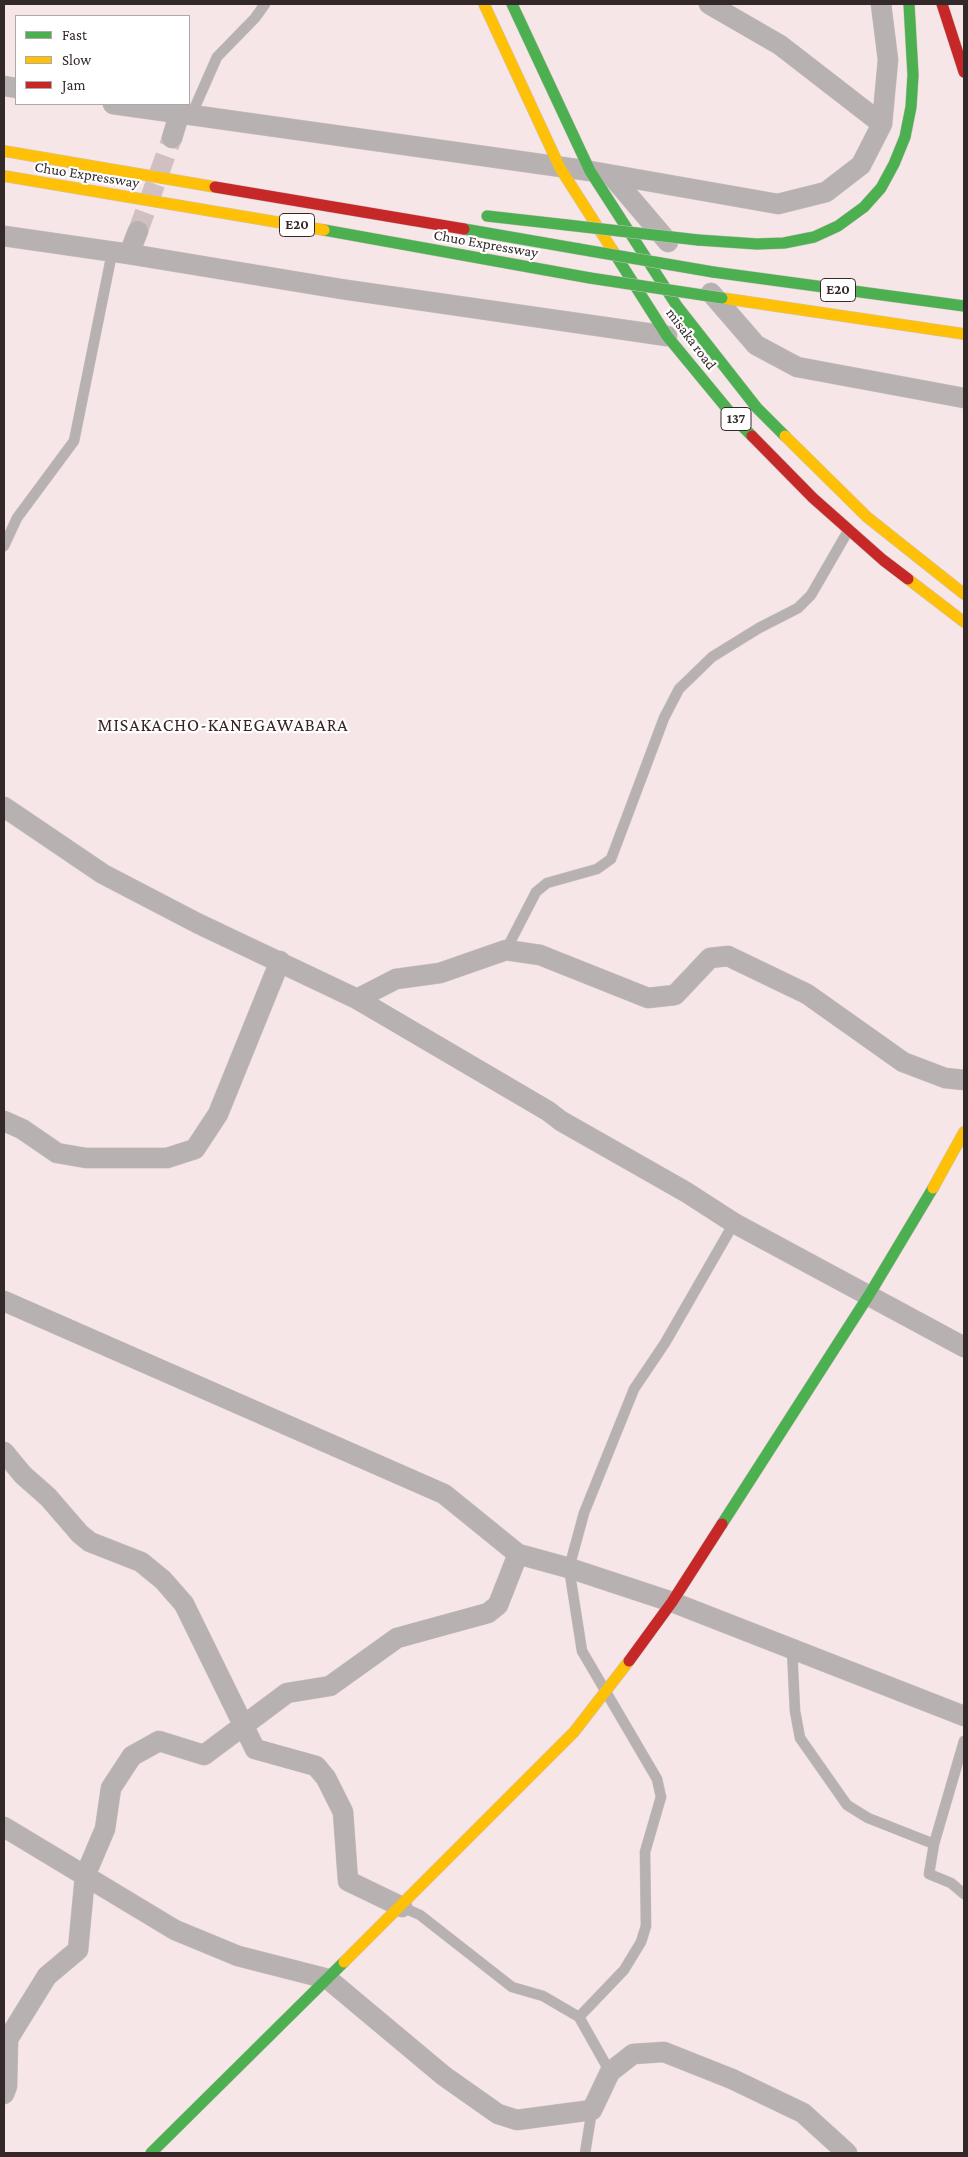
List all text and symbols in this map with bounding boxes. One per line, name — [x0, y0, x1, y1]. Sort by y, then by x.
legend — [15, 15, 190, 105]
text: Fast — [62, 27, 87, 43]
text: Slow — [62, 52, 91, 68]
text: Jam — [62, 77, 85, 93]
street label: Chuo Expressway — [33, 158, 141, 192]
road number: E20 — [280, 214, 314, 236]
street label: Chuo Expressway — [432, 226, 540, 262]
road number: E20 — [820, 278, 856, 302]
street label: misaka road — [662, 304, 720, 374]
road number: 137 — [721, 408, 751, 430]
district label: MISAKACHO-KANEGAWABARA — [95, 714, 351, 736]

